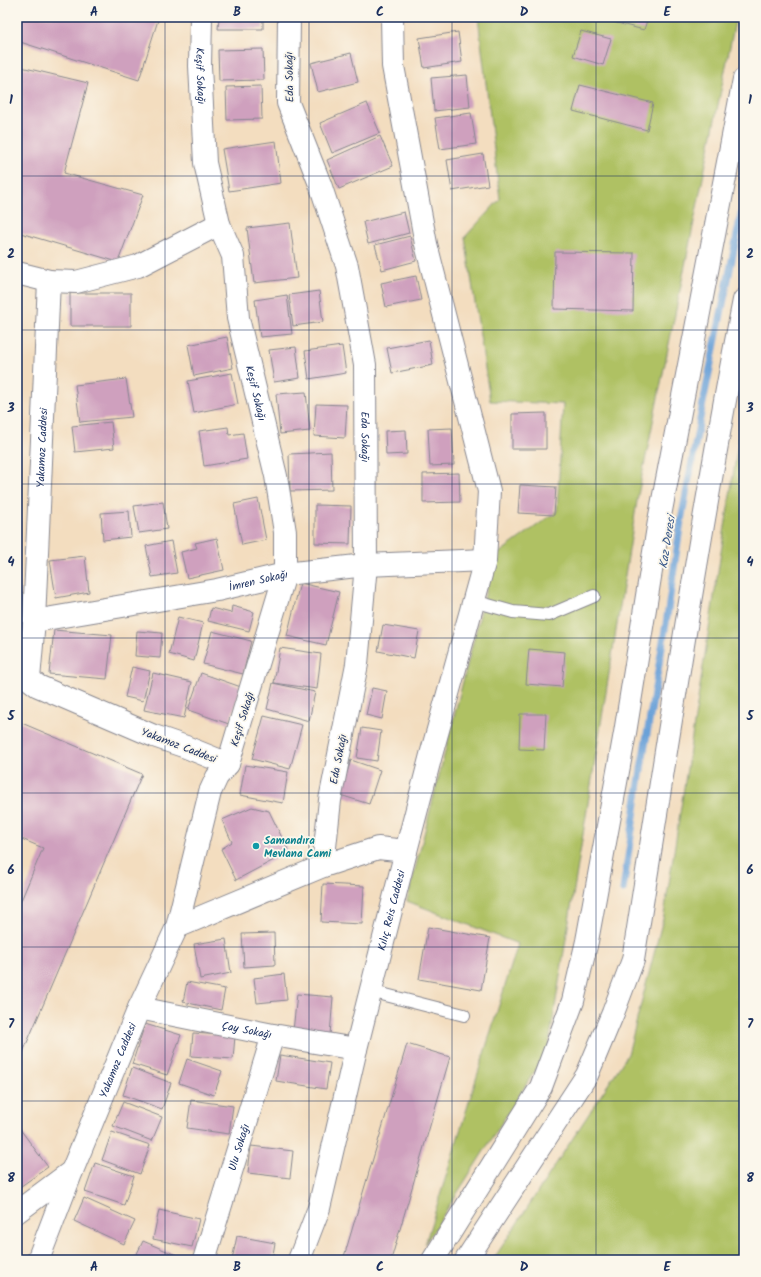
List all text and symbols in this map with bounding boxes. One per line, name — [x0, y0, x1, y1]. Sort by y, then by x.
text: A — [90, 2, 98, 23]
text: B — [233, 2, 241, 23]
text: C — [376, 2, 384, 23]
text: D — [520, 2, 529, 23]
text: E — [663, 2, 671, 23]
street label: Keşif Sokağı — [190, 48, 210, 105]
street label: Eda Sokağı — [281, 51, 299, 102]
text: 1 — [9, 90, 13, 111]
text: 1 — [748, 90, 752, 111]
text: 2 — [7, 244, 15, 265]
text: 2 — [746, 244, 754, 265]
street label: Keşif Sokağı — [240, 364, 270, 423]
text: 3 — [6, 398, 15, 419]
text: 3 — [745, 398, 754, 419]
street label: Yakamoz Caddesi — [32, 407, 53, 488]
street label: Eda Sokağı — [355, 412, 373, 463]
water label: Kaz Deresi — [654, 511, 682, 570]
text: 4 — [7, 552, 15, 573]
text: 4 — [746, 552, 754, 573]
street label: İmren Sokağı — [227, 566, 289, 597]
street label: Keşif Sokağı — [226, 690, 260, 749]
text: 5 — [7, 706, 16, 727]
text: 5 — [746, 706, 755, 727]
street label: Yakamoz Caddesi — [138, 723, 219, 769]
street label: Eda Sokağı — [325, 732, 353, 786]
place label: Samandıra Mevlana Cami — [264, 832, 332, 863]
marker: Samandıra Mevlana Cami — [251, 841, 261, 851]
text: 6 — [7, 860, 15, 881]
text: 6 — [746, 860, 754, 881]
street label: Kılıç Reis Caddesi — [373, 868, 411, 953]
text: 7 — [8, 1014, 15, 1035]
text: 7 — [747, 1014, 754, 1035]
street label: Çay Sokağı — [220, 1017, 273, 1045]
street label: Yakamoz Caddesi — [95, 1020, 142, 1101]
street label: Ulu Sokağı — [224, 1122, 255, 1173]
text: 8 — [7, 1168, 15, 1189]
text: 8 — [746, 1168, 754, 1189]
text: A — [90, 1257, 98, 1277]
text: B — [233, 1257, 241, 1277]
text: C — [376, 1257, 384, 1277]
text: D — [520, 1257, 529, 1277]
text: E — [663, 1257, 671, 1277]

